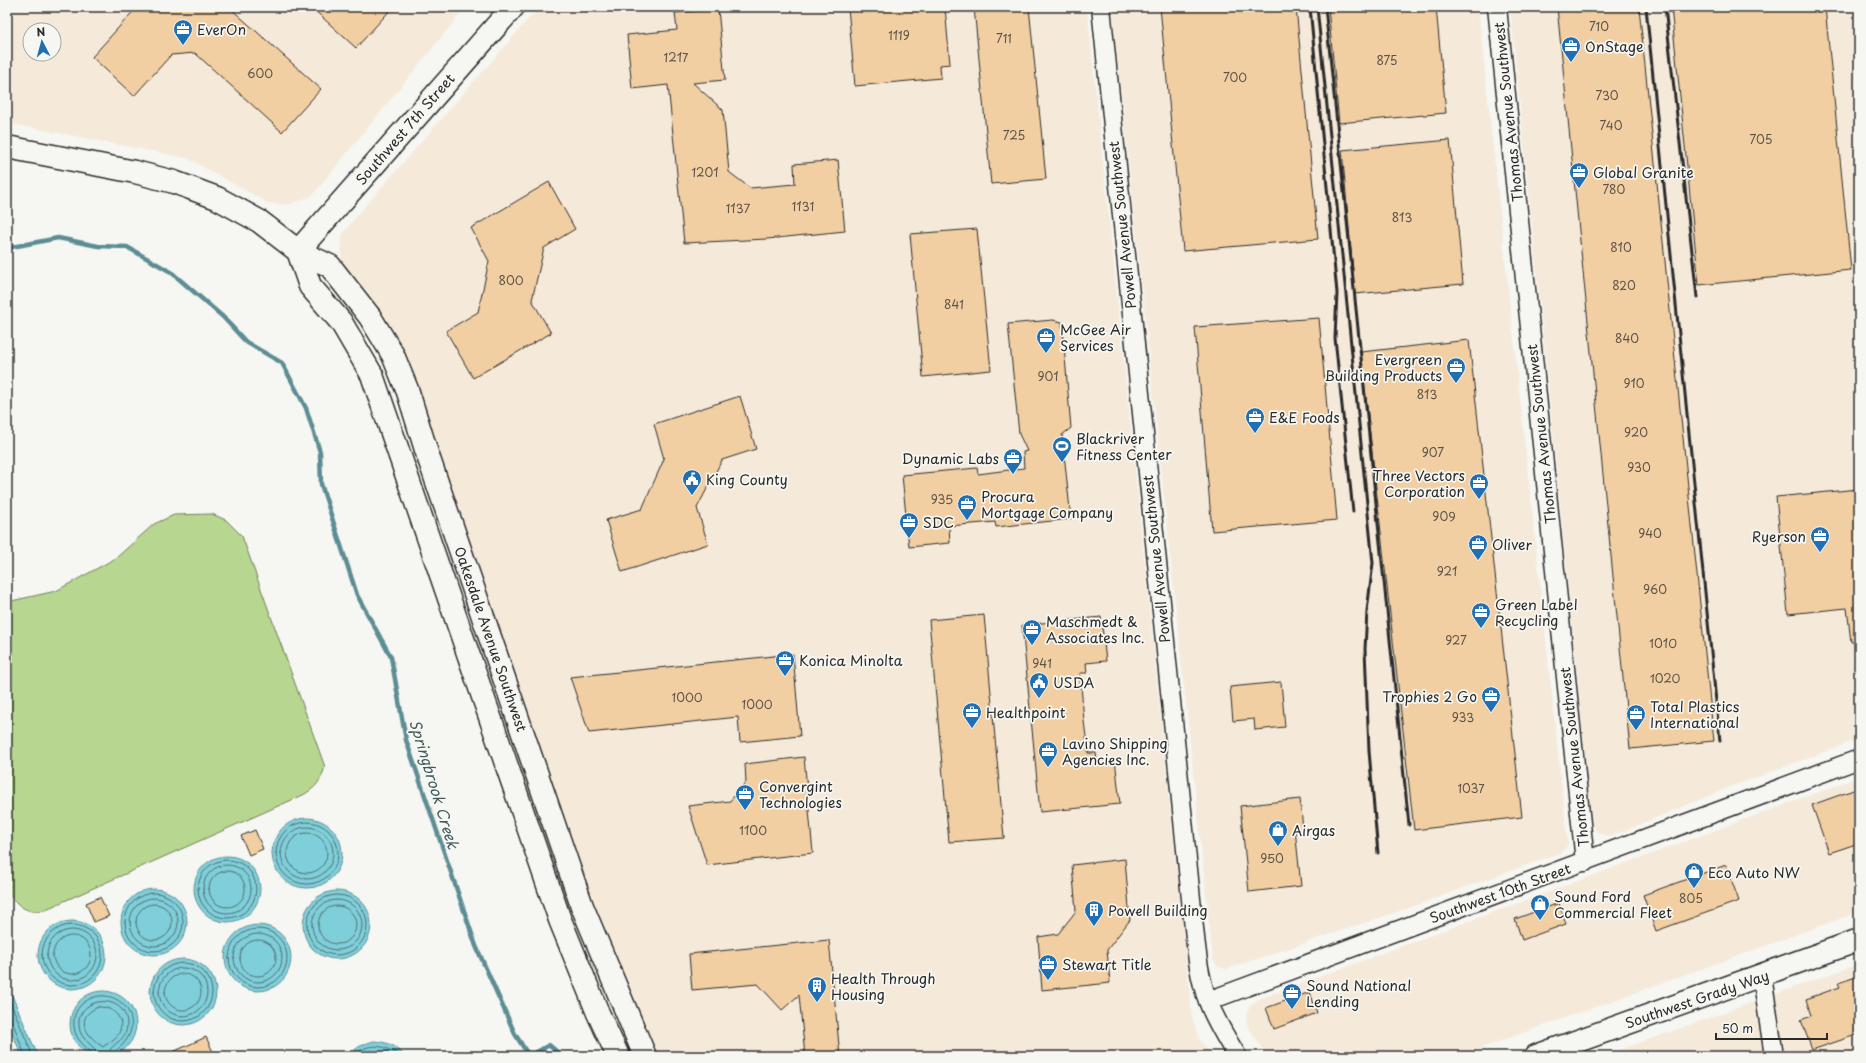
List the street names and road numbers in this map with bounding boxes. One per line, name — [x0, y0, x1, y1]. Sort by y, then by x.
street label: Thomas Avenue Southwest — [1488, 21, 1528, 203]
street label: Southwest 7th Street — [351, 68, 460, 189]
street label: Powell Avenue Southwest — [1103, 140, 1141, 310]
street label: Thomas Avenue Southwest — [1521, 343, 1561, 525]
street label: Powell Avenue Southwest — [1137, 474, 1175, 644]
street label: Oakesdale Avenue Southwest — [449, 544, 533, 735]
street label: Thomas Avenue Southwest — [1554, 666, 1594, 848]
street label: Southwest 10th Street — [1426, 858, 1574, 928]
street label: Southwest Grady Way — [1622, 965, 1772, 1033]

